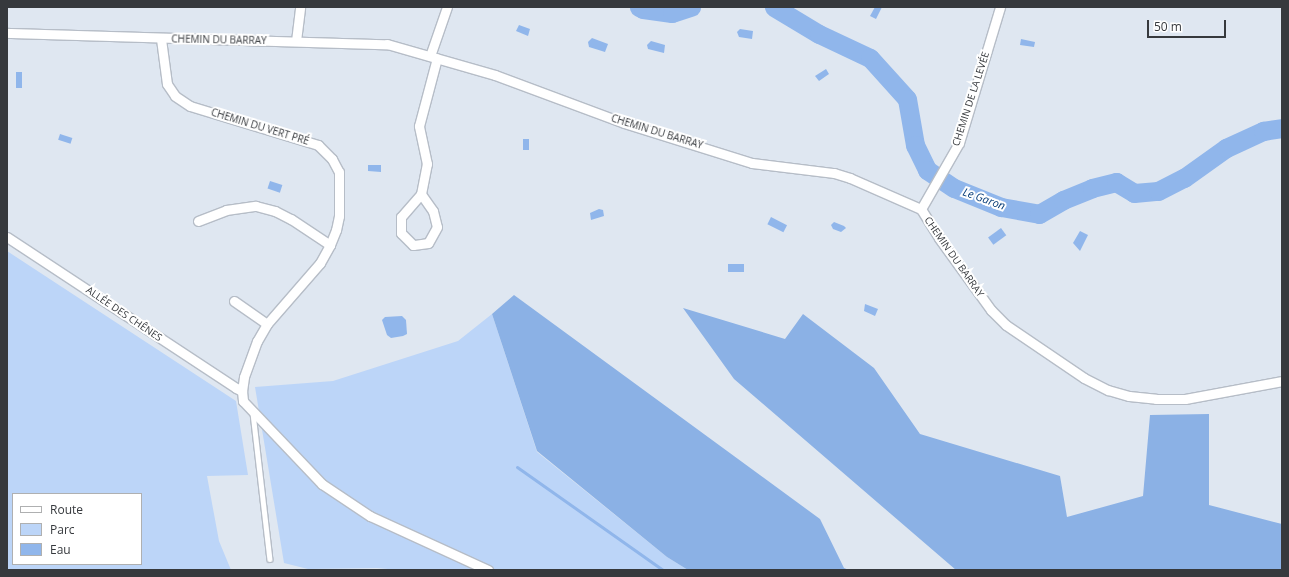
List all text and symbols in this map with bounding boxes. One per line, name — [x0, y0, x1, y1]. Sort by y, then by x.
scale bar — [1149, 12, 1228, 38]
text: 50 m — [1154, 18, 1182, 35]
street label: CHEMIN DU BARRAY — [171, 33, 267, 47]
street label: CHEMIN DE LA LEVÉE — [950, 50, 992, 148]
street label: CHEMIN DU VERT PRÉ — [210, 106, 310, 148]
street label: CHEMIN DU BARRAY — [610, 112, 704, 152]
water label: Le Garon — [961, 185, 1007, 213]
street label: CHEMIN DU BARRAY — [922, 215, 986, 299]
street label: ALLÉE DES CHÊNES — [84, 284, 164, 344]
legend — [12, 493, 142, 565]
text: Route — [50, 501, 83, 518]
text: Parc — [50, 521, 75, 538]
text: Eau — [50, 541, 71, 558]

